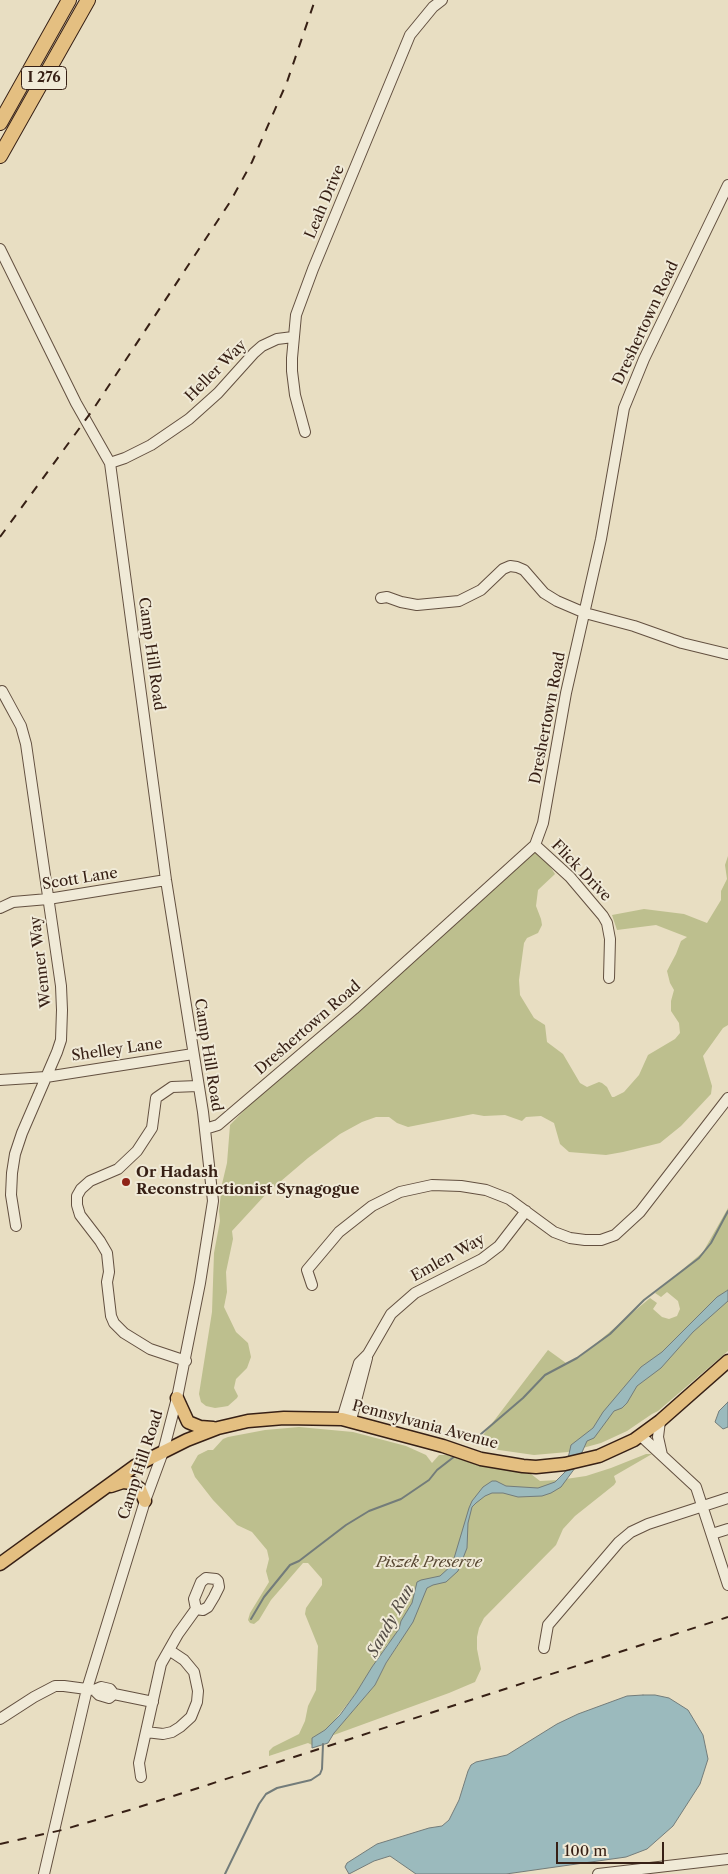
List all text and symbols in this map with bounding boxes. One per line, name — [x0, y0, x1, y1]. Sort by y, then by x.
road number: I 276 — [22, 66, 66, 90]
street label: Leah Drive — [301, 162, 349, 242]
street label: Dreshertown Road — [609, 258, 683, 388]
street label: Heller Way — [182, 337, 250, 405]
street label: Camp Hill Road — [134, 596, 168, 712]
street label: Dreshertown Road — [526, 650, 570, 786]
street label: Flick Drive — [547, 837, 615, 905]
street label: Scott Lane — [41, 864, 119, 894]
street label: Wenner Way — [26, 915, 56, 1009]
street label: Dreshertown Road — [251, 977, 365, 1079]
street label: Camp Hill Road — [190, 997, 226, 1113]
street label: Shelley Lane — [70, 1035, 164, 1065]
place label: Or Hadash Reconstructionist Synagogue — [136, 1164, 359, 1199]
marker: Or Hadash Reconstructionist Synagogue — [120, 1176, 132, 1188]
street label: Emlen Way — [408, 1230, 488, 1286]
street label: Pennsylvania Avenue — [350, 1397, 500, 1453]
street label: Camp Hill Road — [115, 1408, 167, 1522]
park label: Piszek Preserve — [376, 1554, 482, 1572]
water label: Sandy Run — [363, 1581, 419, 1661]
scale bar — [558, 1832, 666, 1864]
text: 100 m — [564, 1841, 607, 1860]

